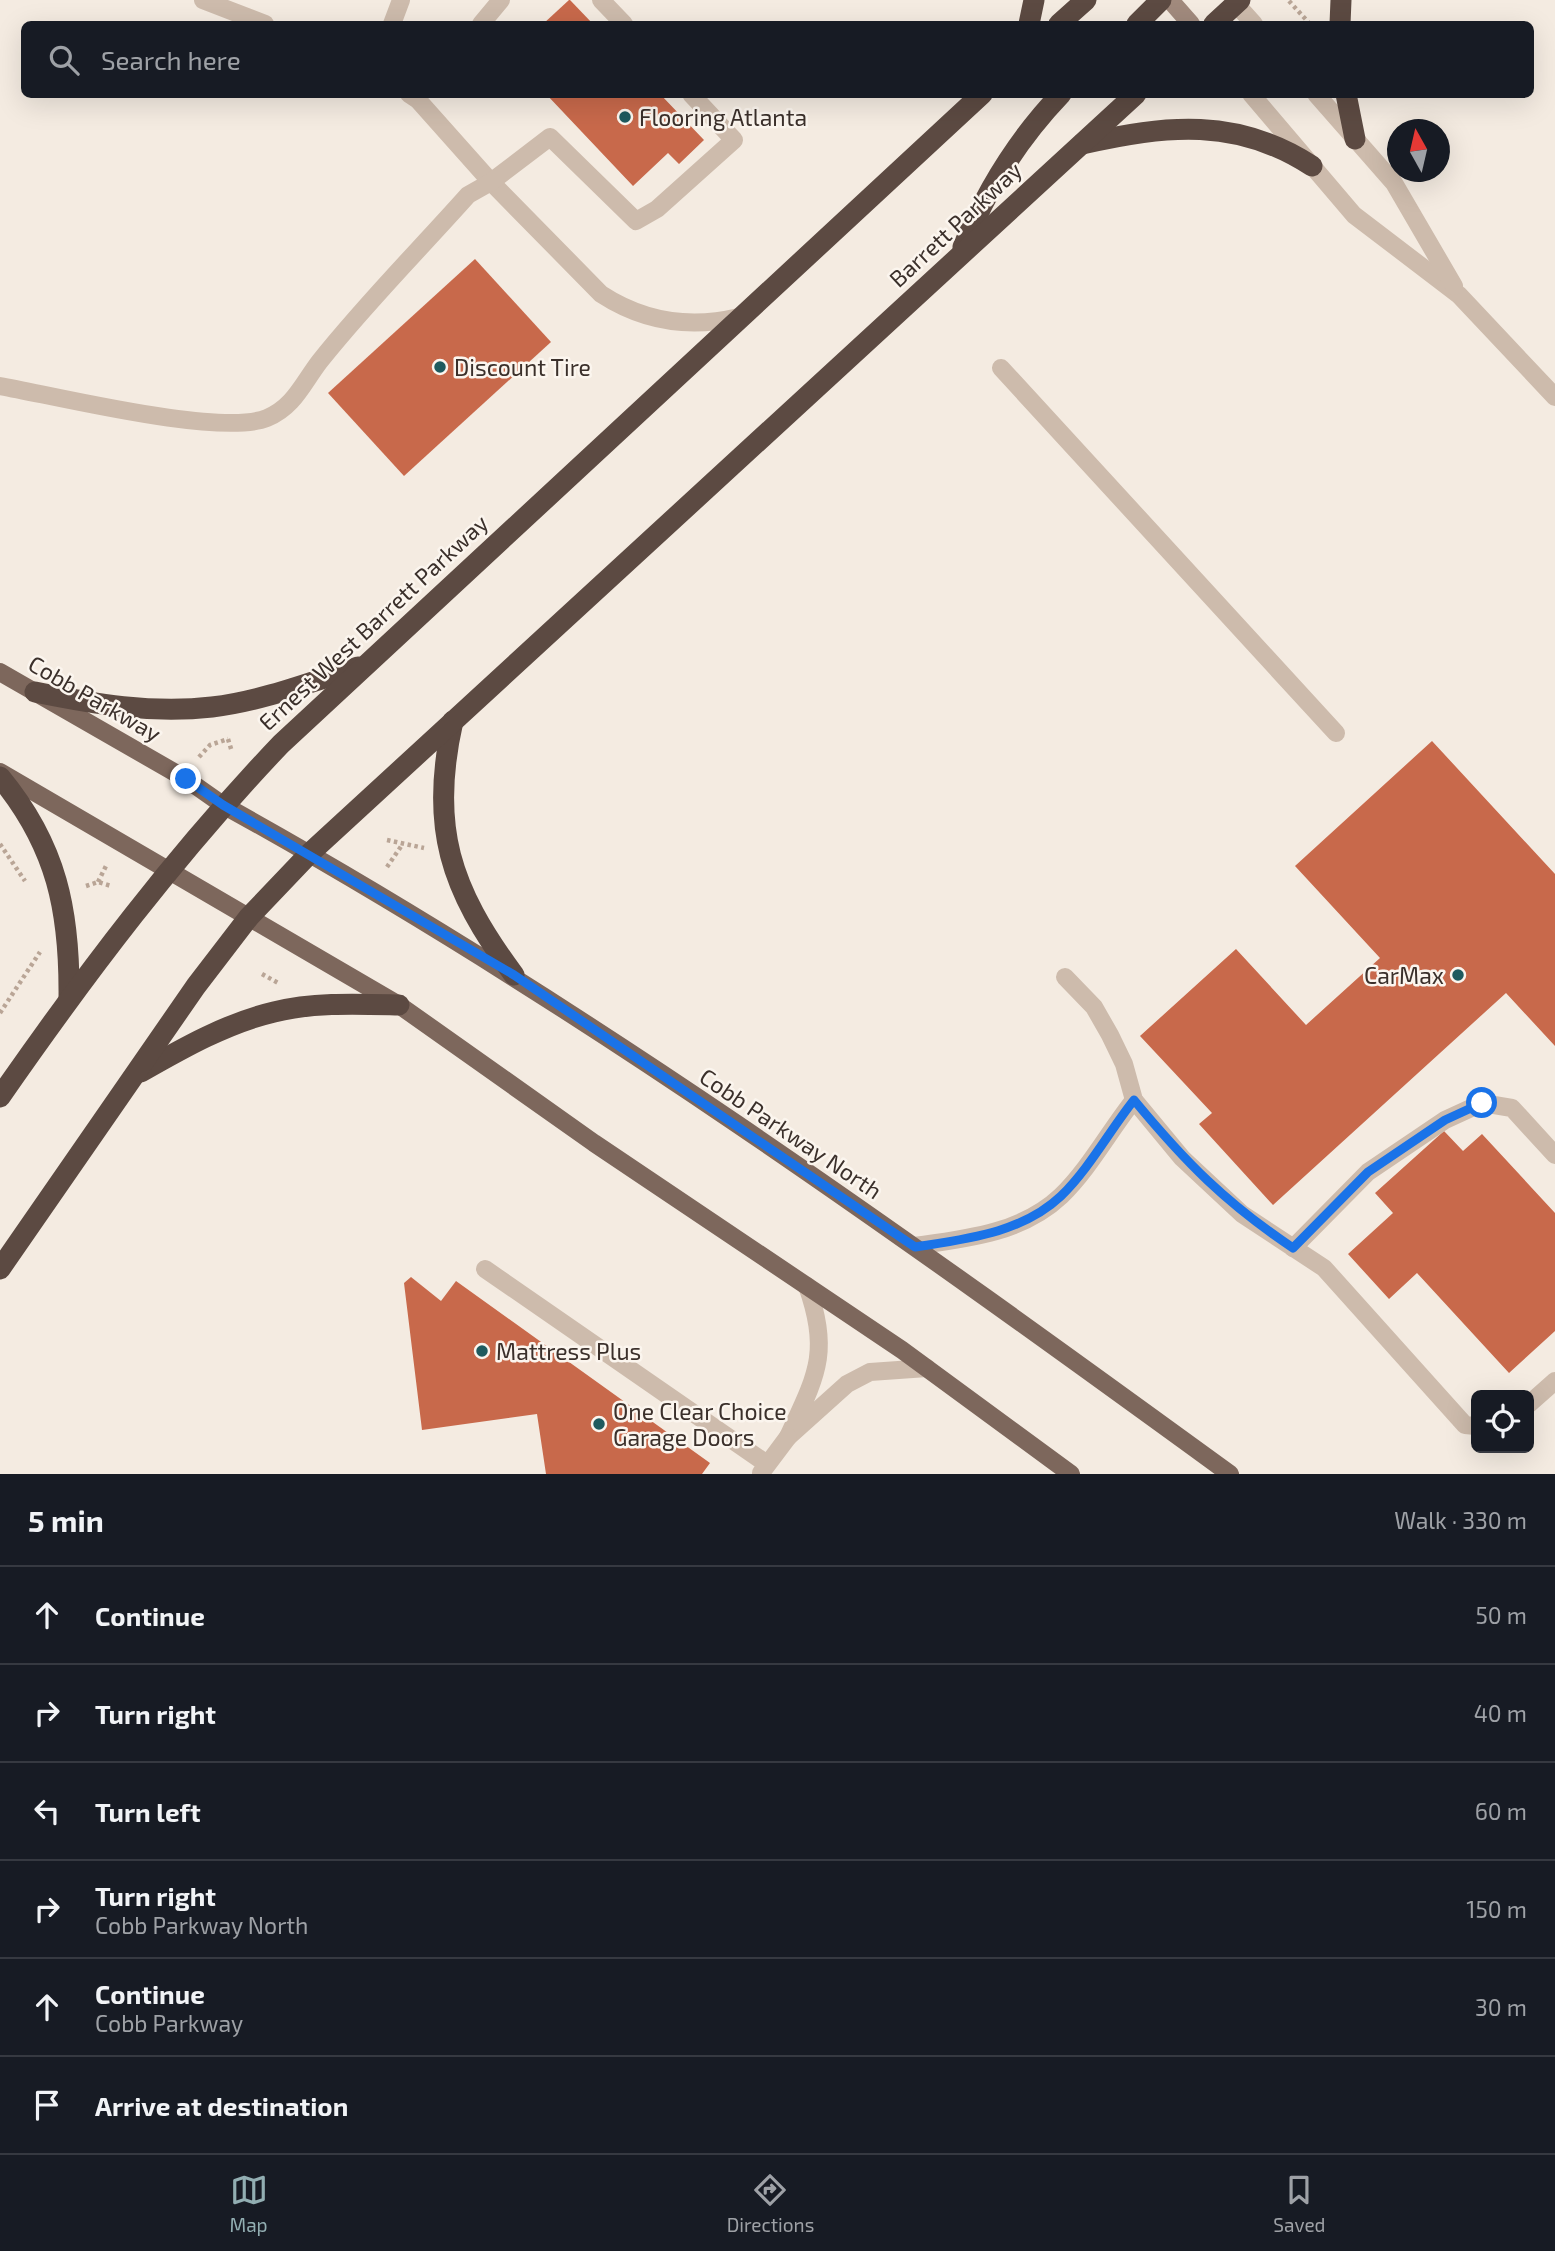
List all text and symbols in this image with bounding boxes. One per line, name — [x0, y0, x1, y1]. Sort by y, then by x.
search box — [21, 21, 1534, 98]
icon: search — [45, 41, 83, 79]
text: Search here — [101, 44, 241, 75]
place label: Flooring Atlanta — [639, 103, 807, 131]
marker: Flooring Atlanta — [617, 109, 633, 125]
north arrow — [1387, 119, 1450, 182]
street label: Barrett Parkway — [883, 156, 1027, 292]
place label: Discount Tire — [454, 353, 591, 381]
marker: Discount Tire — [432, 359, 448, 375]
street label: Ernest West Barrett Parkway — [253, 508, 493, 736]
street label: Cobb Parkway — [24, 649, 166, 747]
route end — [170, 763, 201, 794]
place label: CarMax — [1364, 961, 1444, 989]
marker: CarMax — [1450, 967, 1466, 983]
street label: Cobb Parkway North — [695, 1062, 887, 1204]
route start — [1466, 1087, 1497, 1118]
place label: Mattress Plus — [496, 1337, 641, 1365]
marker: Mattress Plus — [474, 1343, 490, 1359]
map controls — [1471, 1390, 1534, 1453]
button: locate — [1471, 1390, 1534, 1453]
place label: One Clear Choice Garage Doors — [613, 1397, 787, 1451]
marker: One Clear Choice Garage Doors — [591, 1416, 607, 1432]
text: 5 min — [28, 1502, 104, 1538]
text: Walk · 330 m — [1394, 1506, 1527, 1534]
icon: ahead — [28, 1596, 66, 1634]
text: Continue — [95, 1600, 205, 1631]
text: 50 m — [1476, 1601, 1527, 1629]
icon: right — [28, 1694, 66, 1732]
text: Turn right — [95, 1698, 216, 1729]
text: 40 m — [1474, 1699, 1527, 1727]
icon: left — [28, 1792, 66, 1830]
text: Turn left — [95, 1796, 201, 1827]
text: 60 m — [1475, 1797, 1527, 1825]
text: Turn right — [95, 1880, 216, 1911]
icon: right — [28, 1890, 66, 1928]
text: 150 m — [1466, 1895, 1527, 1923]
text: Cobb Parkway North — [95, 1911, 309, 1939]
text: Continue — [95, 1978, 205, 2009]
icon: ahead — [28, 1988, 66, 2026]
text: 30 m — [1475, 1993, 1527, 2021]
text: Cobb Parkway — [95, 2009, 243, 2037]
icon: arrive — [28, 2086, 66, 2124]
text: Arrive at destination — [95, 2090, 348, 2121]
tab: Map — [230, 2171, 268, 2236]
tab: Directions — [727, 2171, 814, 2236]
tab: Saved — [1273, 2171, 1325, 2236]

